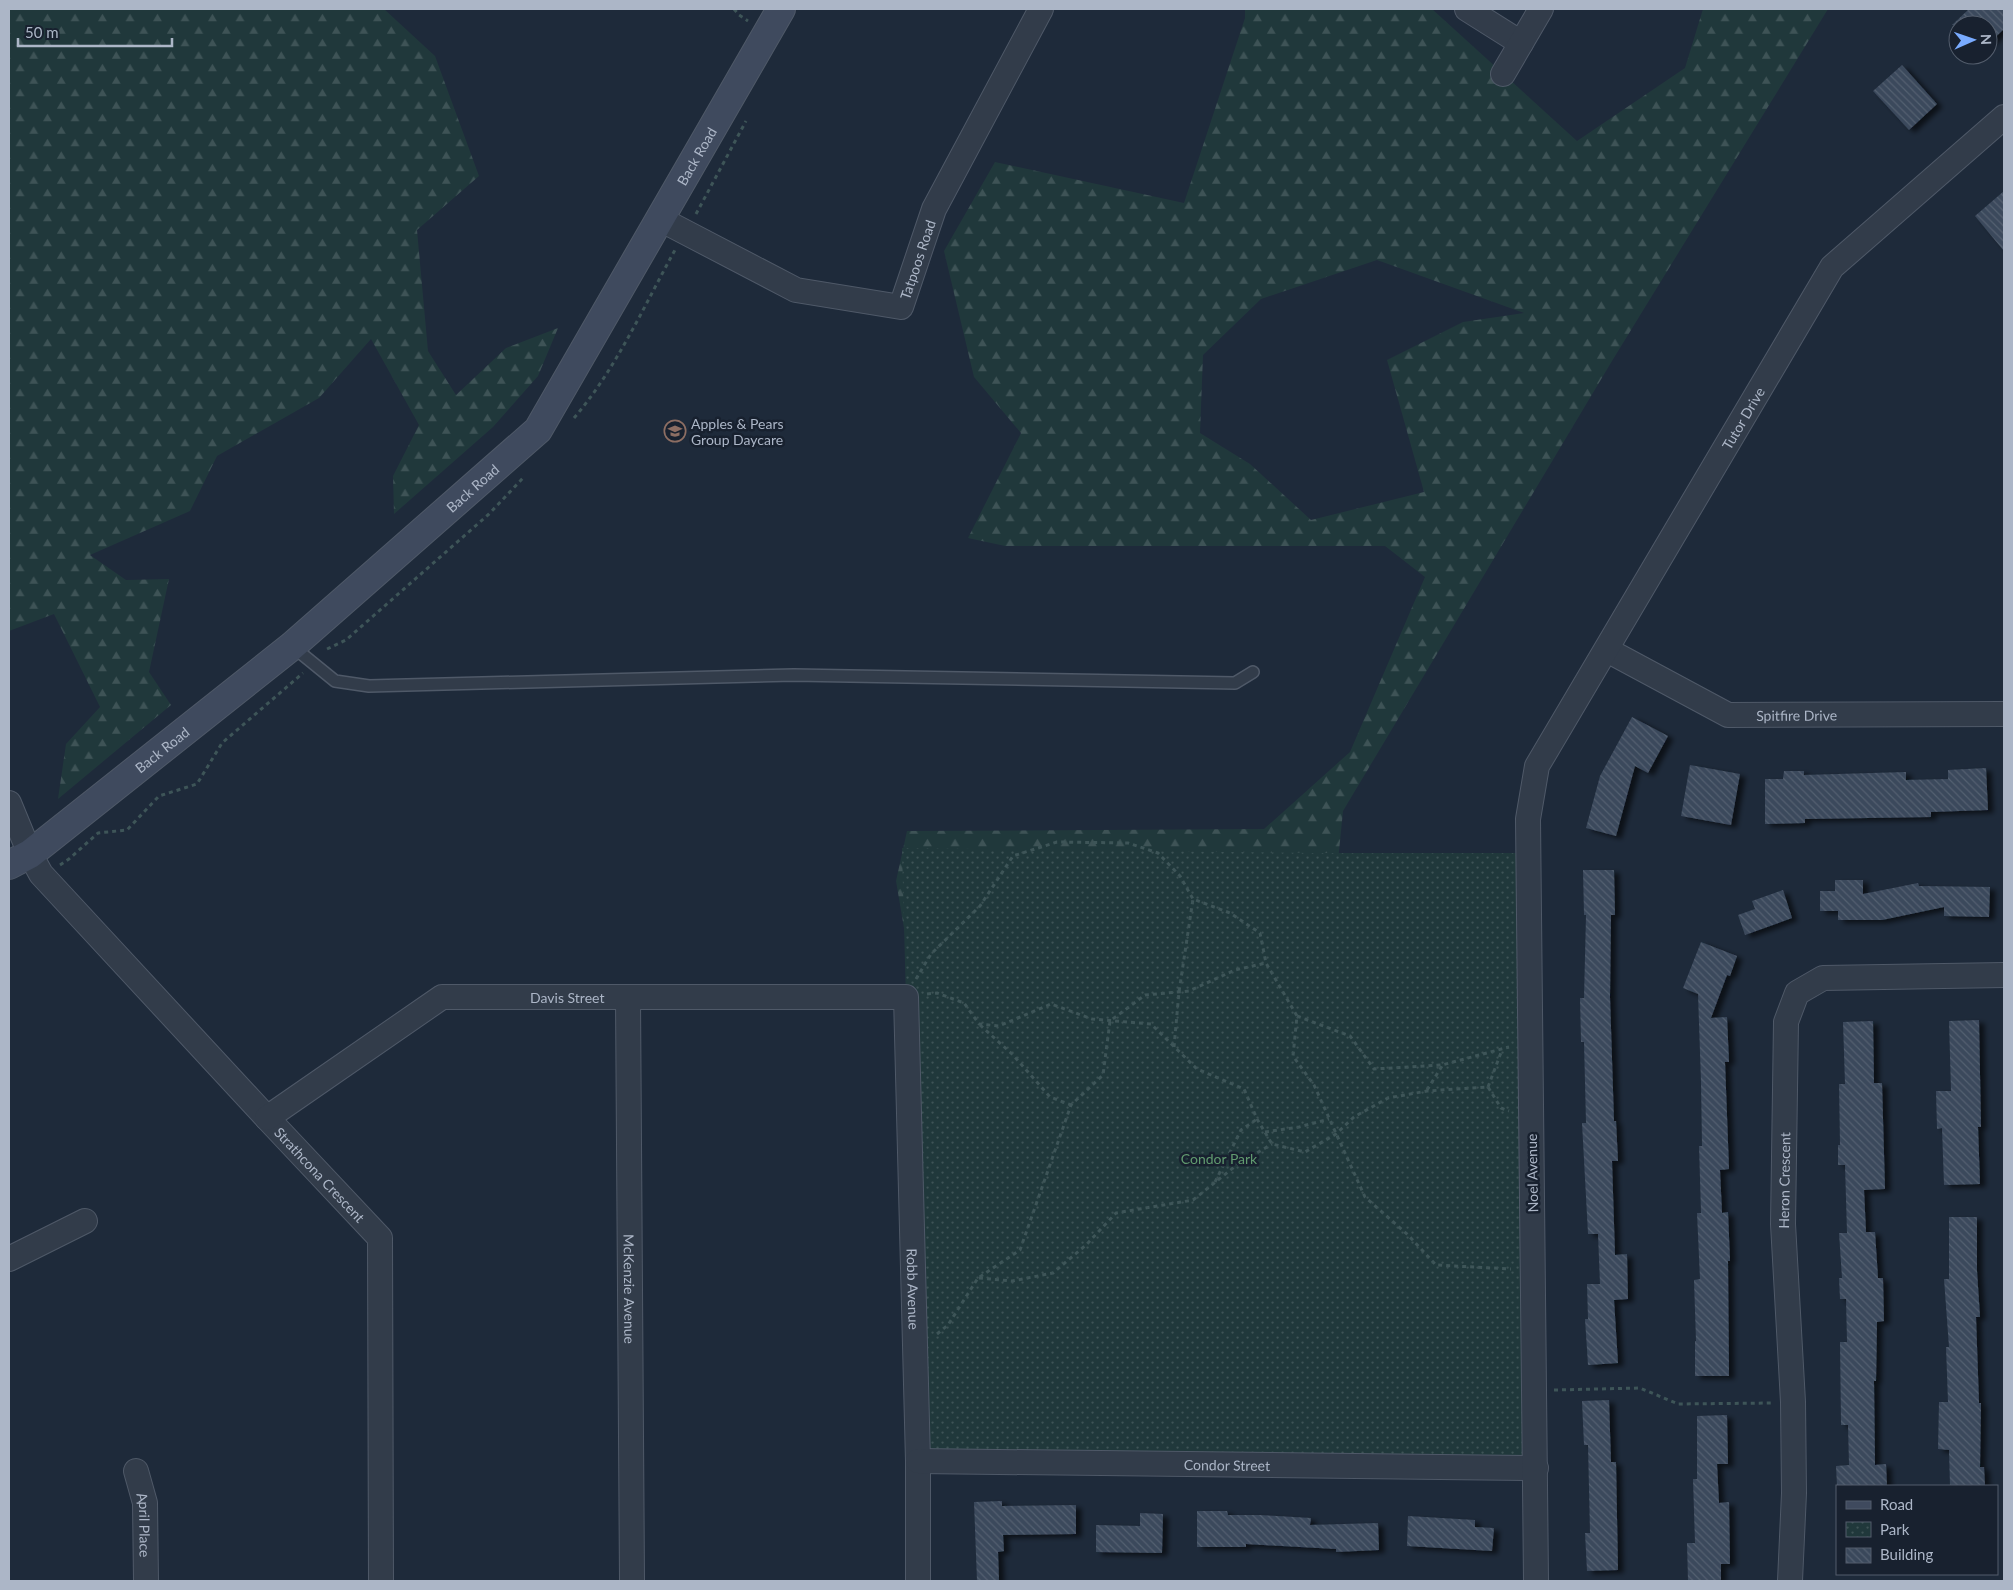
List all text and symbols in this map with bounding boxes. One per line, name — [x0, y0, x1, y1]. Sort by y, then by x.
scale bar — [18, 15, 171, 47]
north arrow — [1948, 15, 1998, 65]
text: 50 m — [25, 23, 59, 41]
text: N — [1978, 34, 1995, 45]
street label: Back Road — [673, 124, 720, 188]
street label: Tatpoos Road — [896, 217, 938, 301]
street label: Tutor Drive — [1718, 384, 1768, 452]
place label: Apples & Pears Group Daycare — [691, 415, 784, 448]
school or university icon: Apples & Pears Group Daycare — [663, 419, 687, 443]
street label: Back Road — [442, 460, 502, 515]
street label: Spitfire Drive — [1756, 706, 1837, 723]
street label: Back Road — [131, 723, 192, 776]
street label: Davis Street — [530, 989, 604, 1006]
street label: Strathcona Crescent — [271, 1123, 369, 1225]
street label: Heron Crescent — [1774, 1132, 1793, 1229]
street label: Noel Avenue — [1523, 1134, 1541, 1212]
park label: Condor Park — [1181, 1150, 1258, 1167]
street label: McKenzie Avenue — [621, 1234, 639, 1344]
street label: Robb Avenue — [904, 1248, 923, 1330]
street label: Condor Street — [1184, 1456, 1270, 1473]
legend — [1836, 1485, 1998, 1575]
street label: April Place — [134, 1490, 154, 1558]
text: Road — [1880, 1495, 1913, 1513]
text: Park — [1880, 1520, 1910, 1538]
text: Building — [1880, 1545, 1933, 1563]

